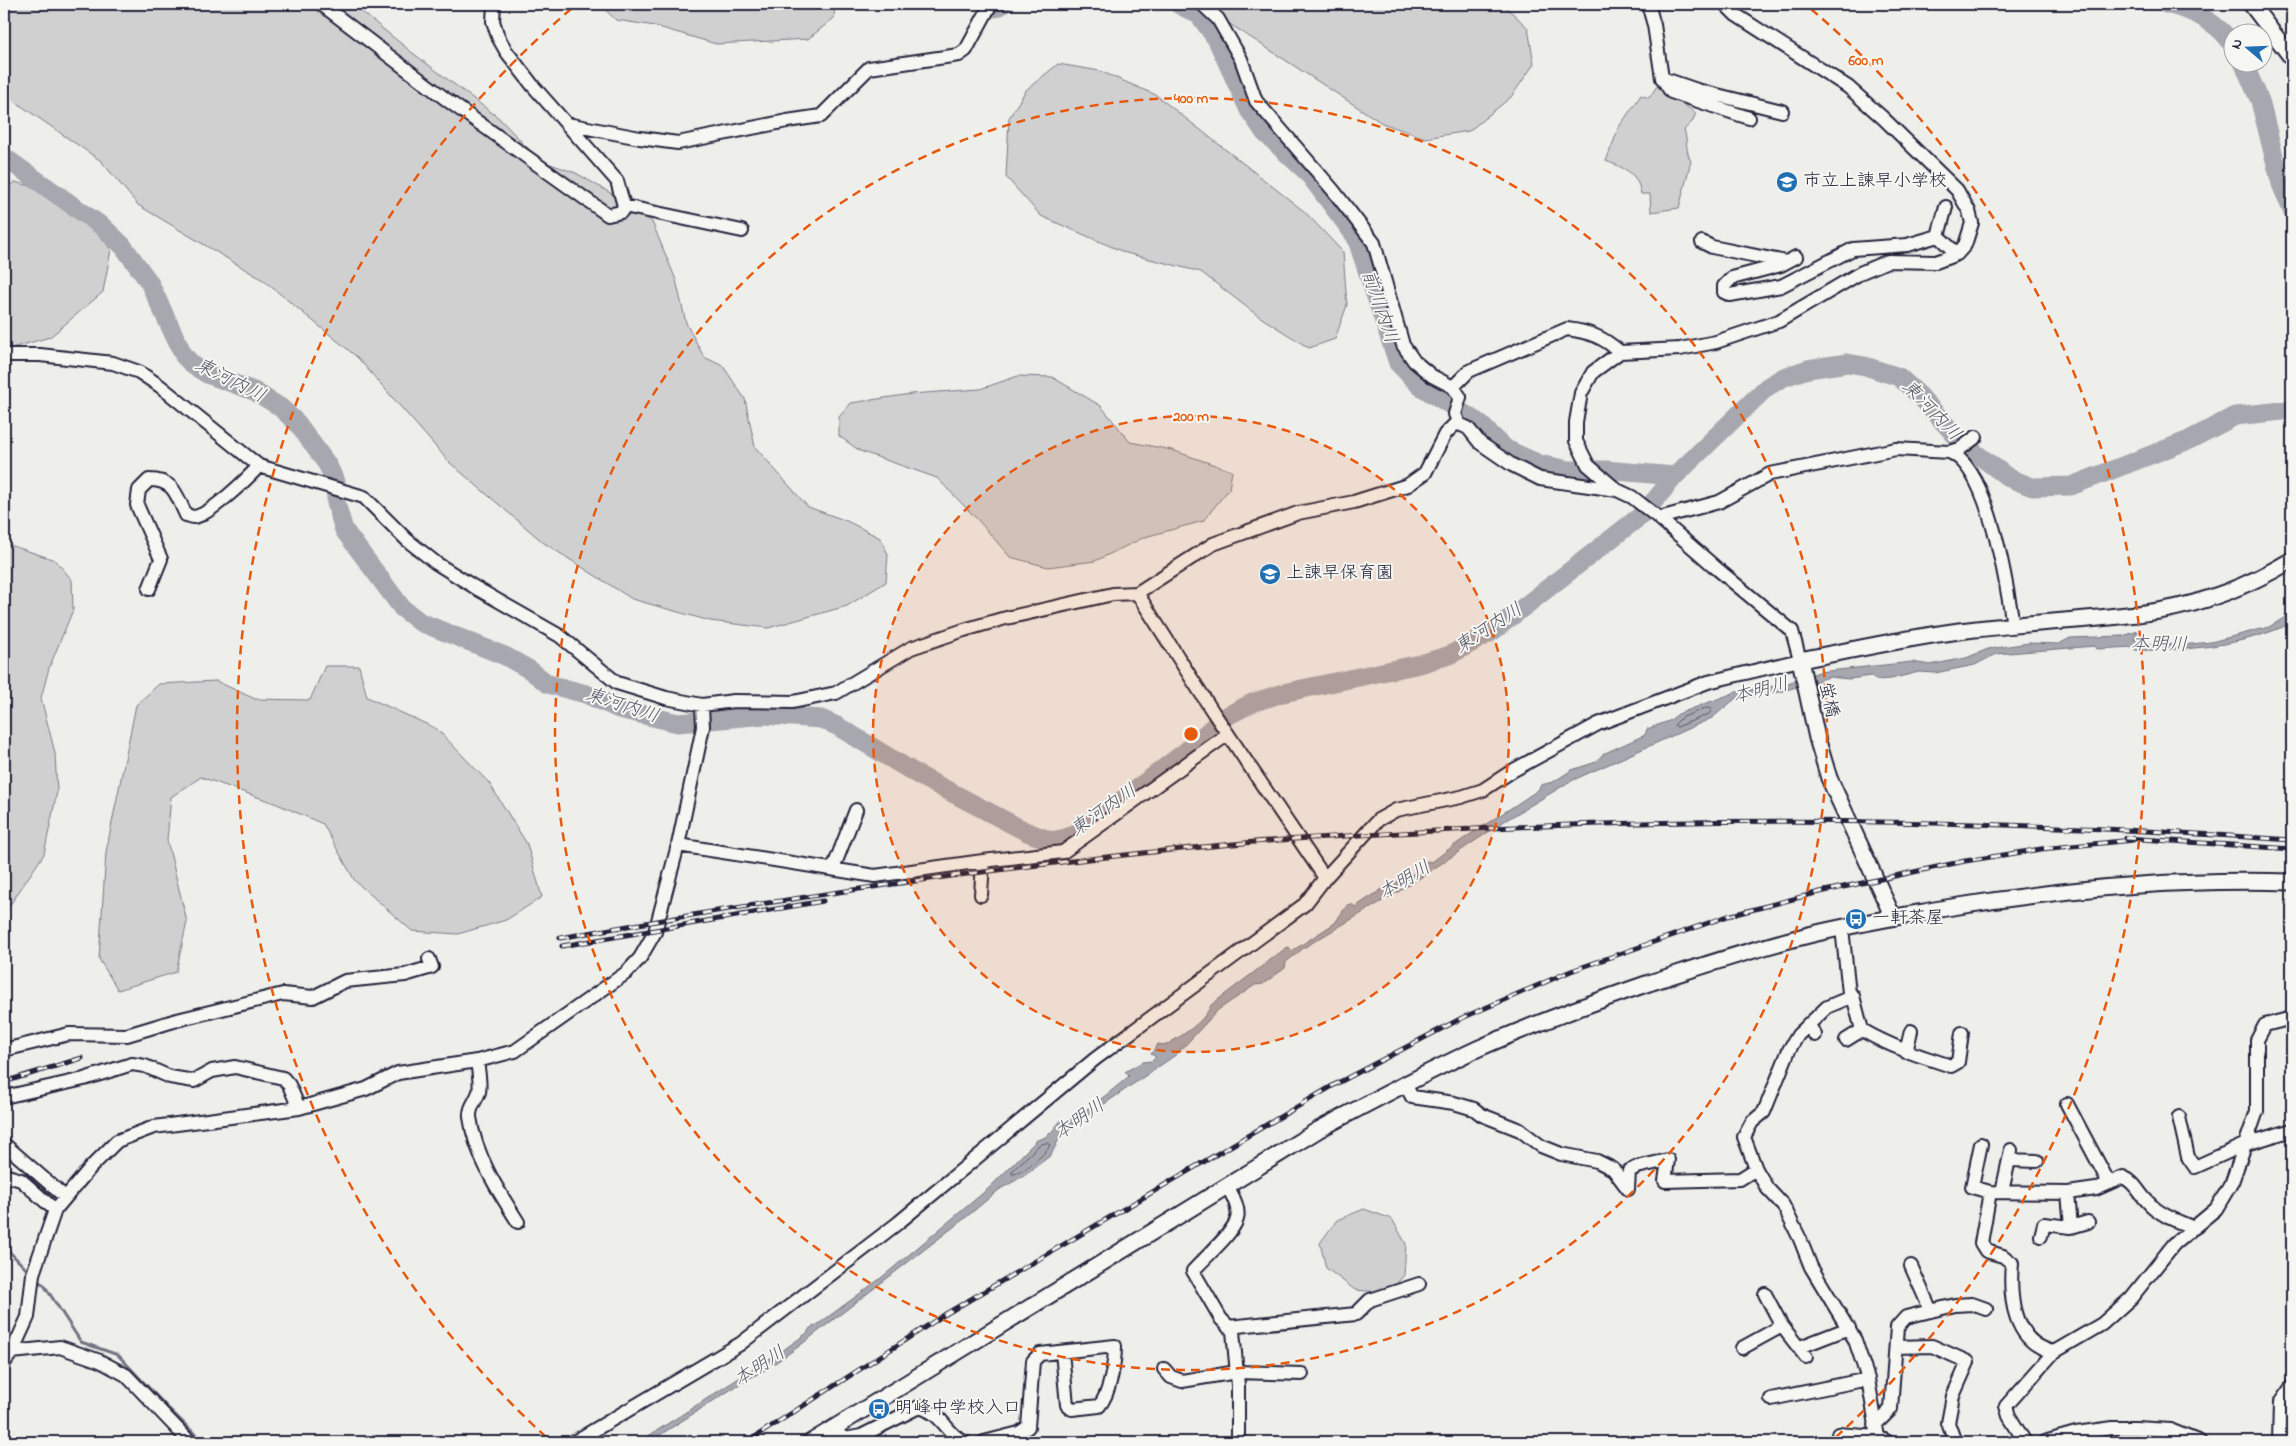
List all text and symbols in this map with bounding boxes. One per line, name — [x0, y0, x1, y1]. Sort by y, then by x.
north arrow — [2224, 22, 2274, 72]
text: N — [2226, 36, 2249, 52]
text: 600 m — [1848, 50, 1884, 72]
text: 400 m — [1173, 88, 1209, 110]
place label: 市立上諫早小学校 — [1803, 169, 1947, 195]
school or university icon: 市立上諫早小学校 — [1775, 170, 1799, 194]
water label: 前川内川 — [1354, 267, 1404, 347]
water label: 東河内川 — [190, 352, 270, 410]
water label: 東河内川 — [1895, 374, 1967, 448]
text: 200 m — [1172, 406, 1209, 428]
place label: 上諫早保育園 — [1286, 561, 1394, 587]
school or university icon: 上諫早保育園 — [1258, 562, 1282, 586]
water label: 東河内川 — [1450, 597, 1528, 661]
water label: 本明川 — [2130, 631, 2188, 659]
water label: 本明川 — [1730, 671, 1792, 711]
street label: 蛍橋 — [1812, 680, 1844, 720]
water label: 東河内川 — [582, 681, 662, 731]
centre of rings — [1182, 725, 1200, 743]
water label: 東河内川 — [1065, 778, 1143, 844]
water label: 本明川 — [1374, 855, 1436, 907]
place label: 一軒茶屋 — [1872, 906, 1944, 932]
bus stop icon: 一軒茶屋 — [1844, 907, 1868, 931]
water label: 本明川 — [1049, 1093, 1111, 1147]
water label: 本明川 — [729, 1340, 791, 1394]
place label: 明峰中学校入口 — [895, 1396, 1021, 1422]
bus stop icon: 明峰中学校入口 — [867, 1397, 891, 1421]

